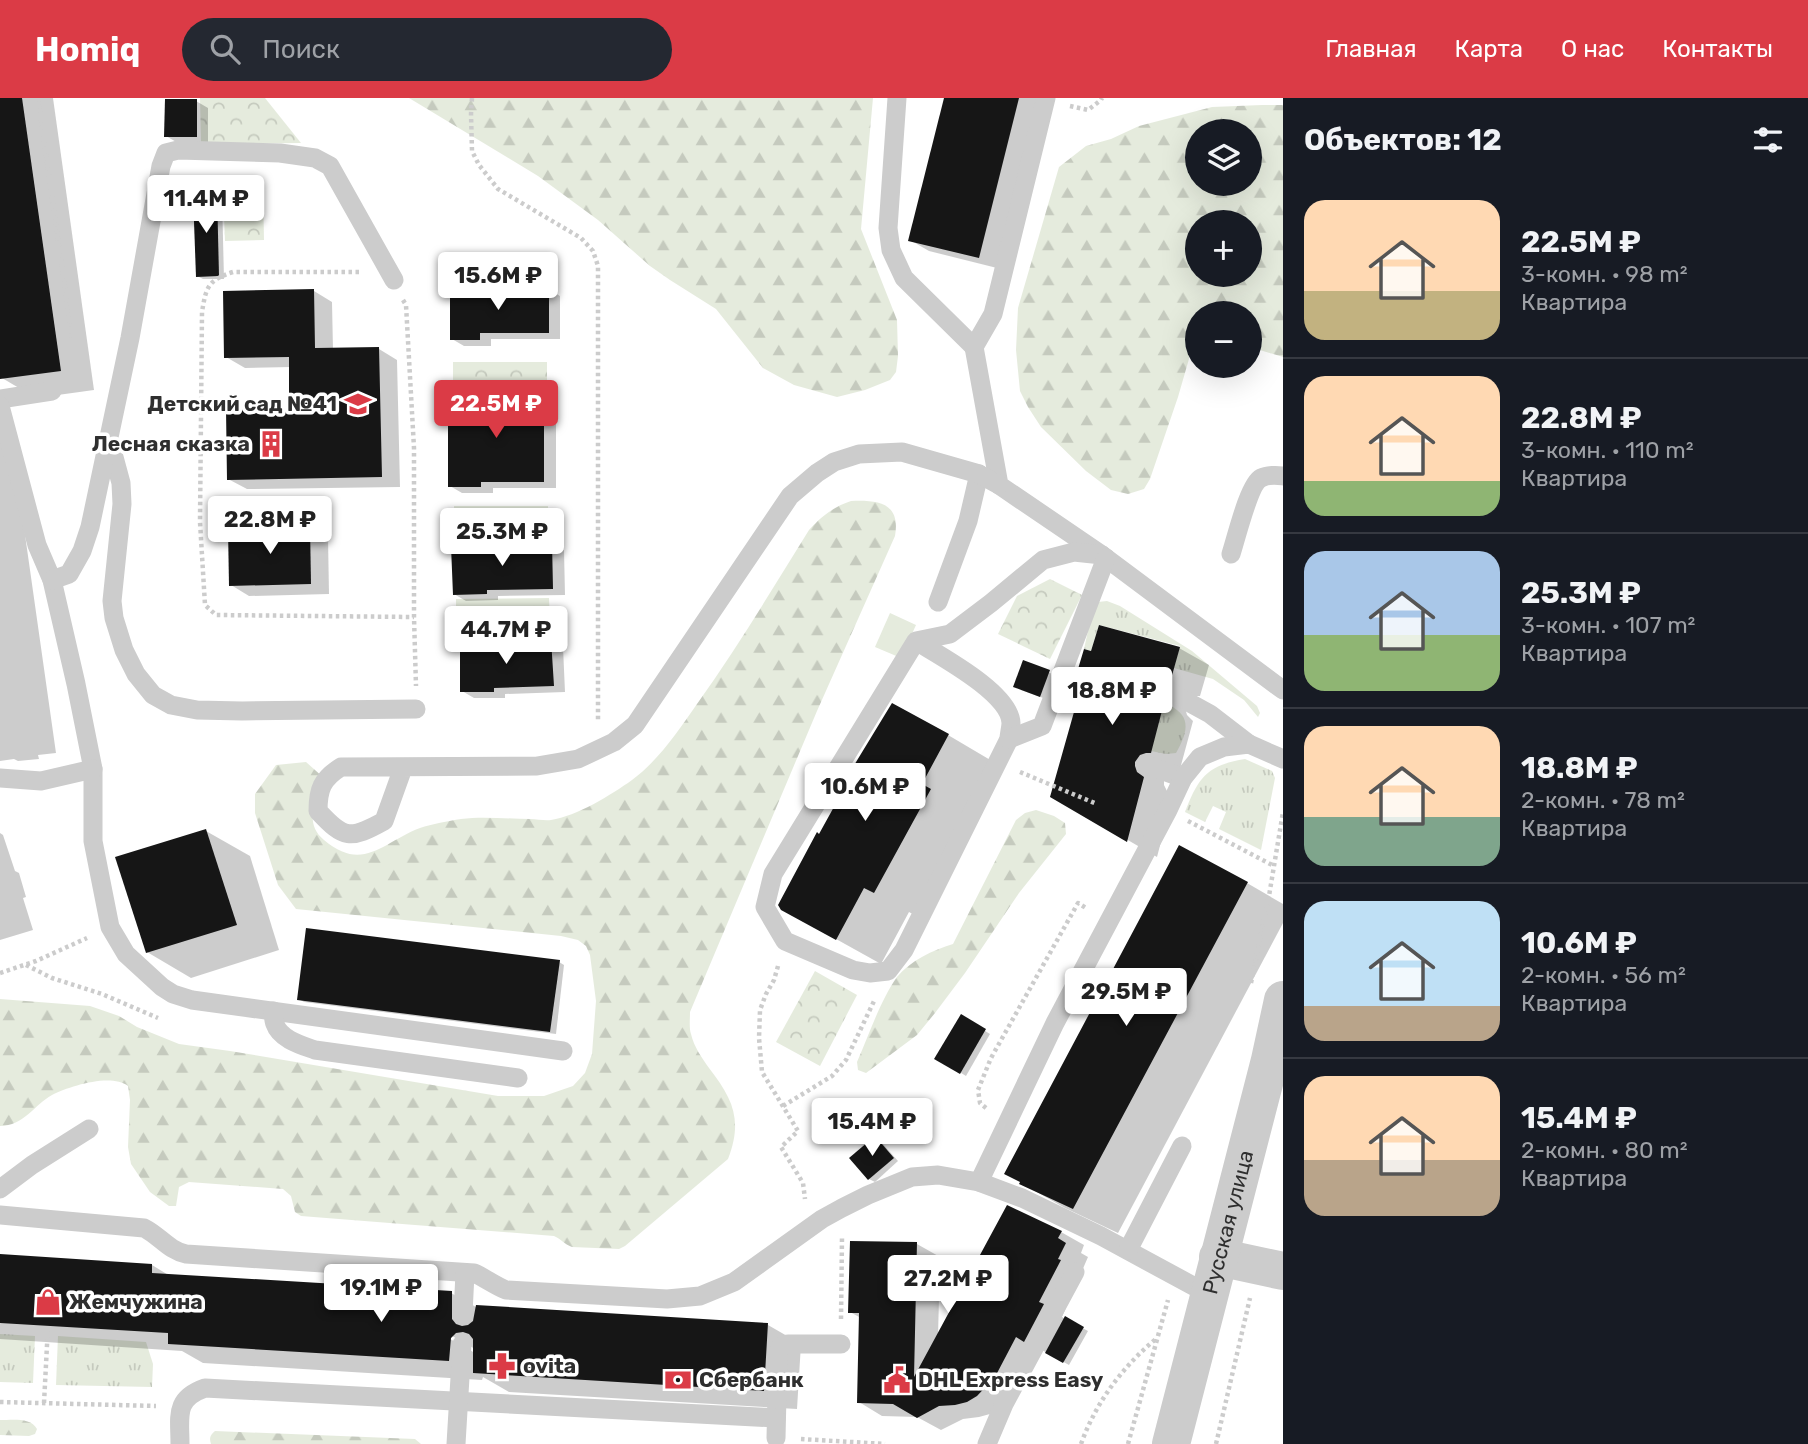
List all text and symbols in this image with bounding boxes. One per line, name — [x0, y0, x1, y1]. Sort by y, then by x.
search box — [182, 18, 672, 81]
text: Homiq — [35, 30, 140, 69]
icon: search — [206, 30, 244, 68]
text: Поиск — [262, 34, 340, 65]
text: Главная — [1325, 35, 1417, 63]
text: Карта — [1455, 35, 1523, 63]
text: О нас — [1561, 35, 1624, 63]
text: Контакты — [1662, 35, 1773, 63]
map controls — [1185, 119, 1262, 378]
button: layers — [1185, 119, 1262, 196]
icon: filters — [1749, 121, 1787, 159]
text: Объектов: 12 — [1304, 122, 1502, 158]
pin: 11.4M ₽ — [141, 176, 271, 235]
text: 11.4M ₽ — [163, 184, 249, 212]
button: + — [1185, 210, 1262, 287]
text: 22.5M ₽ — [1521, 224, 1641, 260]
icon: home — [1360, 228, 1444, 312]
pin: 15.6M ₽ — [433, 252, 563, 312]
text: 3-комн. · 98 m² — [1521, 260, 1687, 288]
text: 15.6M ₽ — [454, 261, 542, 289]
text: Квартира — [1521, 288, 1627, 316]
button: − — [1185, 301, 1262, 378]
pin: 22.5M ₽ — [431, 380, 561, 440]
school or university icon: Детский сад №41 — [343, 389, 373, 419]
text: 22.5M ₽ — [450, 389, 542, 417]
place label: Детский сад №41 — [147, 391, 337, 416]
text: 22.8M ₽ — [1521, 400, 1642, 436]
icon: home — [1360, 404, 1444, 488]
building icon: Лесная сказка — [256, 429, 286, 459]
place label: Лесная сказка — [92, 431, 250, 456]
text: 3-комн. · 110 m² — [1521, 436, 1694, 464]
text: Квартира — [1521, 464, 1627, 492]
pin: 22.8M ₽ — [205, 496, 335, 556]
text: 22.8M ₽ — [224, 505, 316, 533]
pin: 25.3M ₽ — [437, 508, 567, 568]
text: 25.3M ₽ — [456, 517, 548, 545]
text: 25.3M ₽ — [1521, 575, 1641, 611]
icon: home — [1360, 579, 1444, 663]
pin: 44.7M ₽ — [441, 606, 571, 666]
text: 3-комн. · 107 m² — [1521, 611, 1695, 639]
text: 44.7M ₽ — [461, 615, 551, 643]
text: Квартира — [1521, 639, 1627, 667]
pin: 18.8M ₽ — [1047, 668, 1177, 727]
text: 18.8M ₽ — [1067, 676, 1157, 704]
text: 18.8M ₽ — [1521, 750, 1638, 786]
icon: home — [1360, 754, 1444, 838]
pin: 10.6M ₽ — [800, 764, 930, 823]
text: 10.6M ₽ — [821, 772, 909, 800]
text: 2-комн. · 78 m² — [1521, 786, 1685, 814]
text: Квартира — [1521, 814, 1627, 842]
text: 10.6M ₽ — [1521, 925, 1637, 961]
icon: home — [1360, 929, 1444, 1013]
text: 2-комн. · 56 m² — [1521, 961, 1686, 989]
pin: 29.5M ₽ — [1061, 968, 1191, 1028]
text: 29.5M ₽ — [1081, 977, 1171, 1005]
text: Квартира — [1521, 989, 1627, 1017]
pin: 15.4M ₽ — [807, 1098, 937, 1158]
text: 15.4M ₽ — [1521, 1100, 1637, 1136]
icon: home — [1360, 1104, 1444, 1188]
text: 15.4M ₽ — [828, 1107, 916, 1135]
text: 2-комн. · 80 m² — [1521, 1136, 1688, 1164]
street label: Русская улица — [1197, 1147, 1258, 1297]
text: Квартира — [1521, 1164, 1627, 1192]
pin: 27.2M ₽ — [883, 1256, 1013, 1315]
pin: 19.1M ₽ — [316, 1264, 446, 1324]
text: 27.2M ₽ — [904, 1264, 992, 1292]
text: 19.1M ₽ — [340, 1273, 422, 1301]
shop icon: Жемчужина — [33, 1287, 63, 1317]
place label: Жемчужина — [69, 1289, 203, 1314]
pharmacy icon: ovita — [487, 1351, 517, 1381]
place label: ovita — [523, 1353, 576, 1378]
bank icon: Сбербанк — [663, 1365, 693, 1395]
public building icon: DHL Express Easy — [882, 1365, 912, 1395]
place label: Сбербанк — [699, 1367, 804, 1392]
place label: DHL Express Easy — [918, 1367, 1104, 1392]

